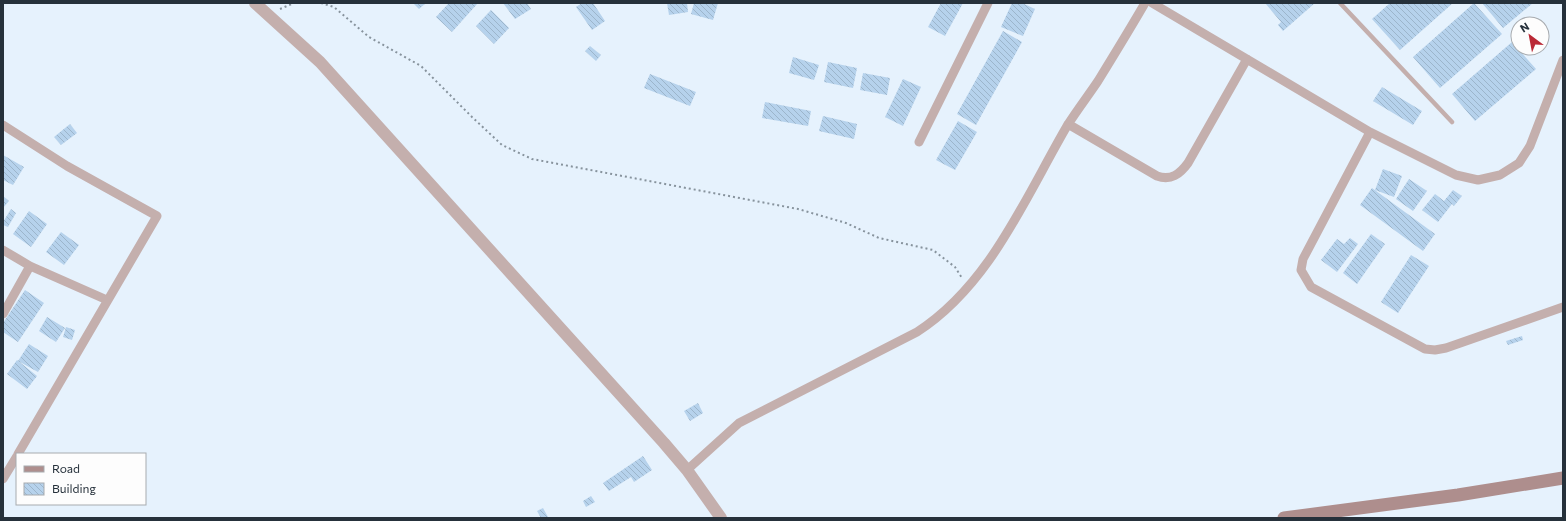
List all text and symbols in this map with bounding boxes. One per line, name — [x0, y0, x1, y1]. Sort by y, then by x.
north arrow — [1510, 16, 1550, 56]
text: N — [1517, 19, 1531, 35]
legend — [16, 453, 146, 505]
text: Road — [52, 461, 80, 475]
text: Building — [52, 481, 96, 495]

